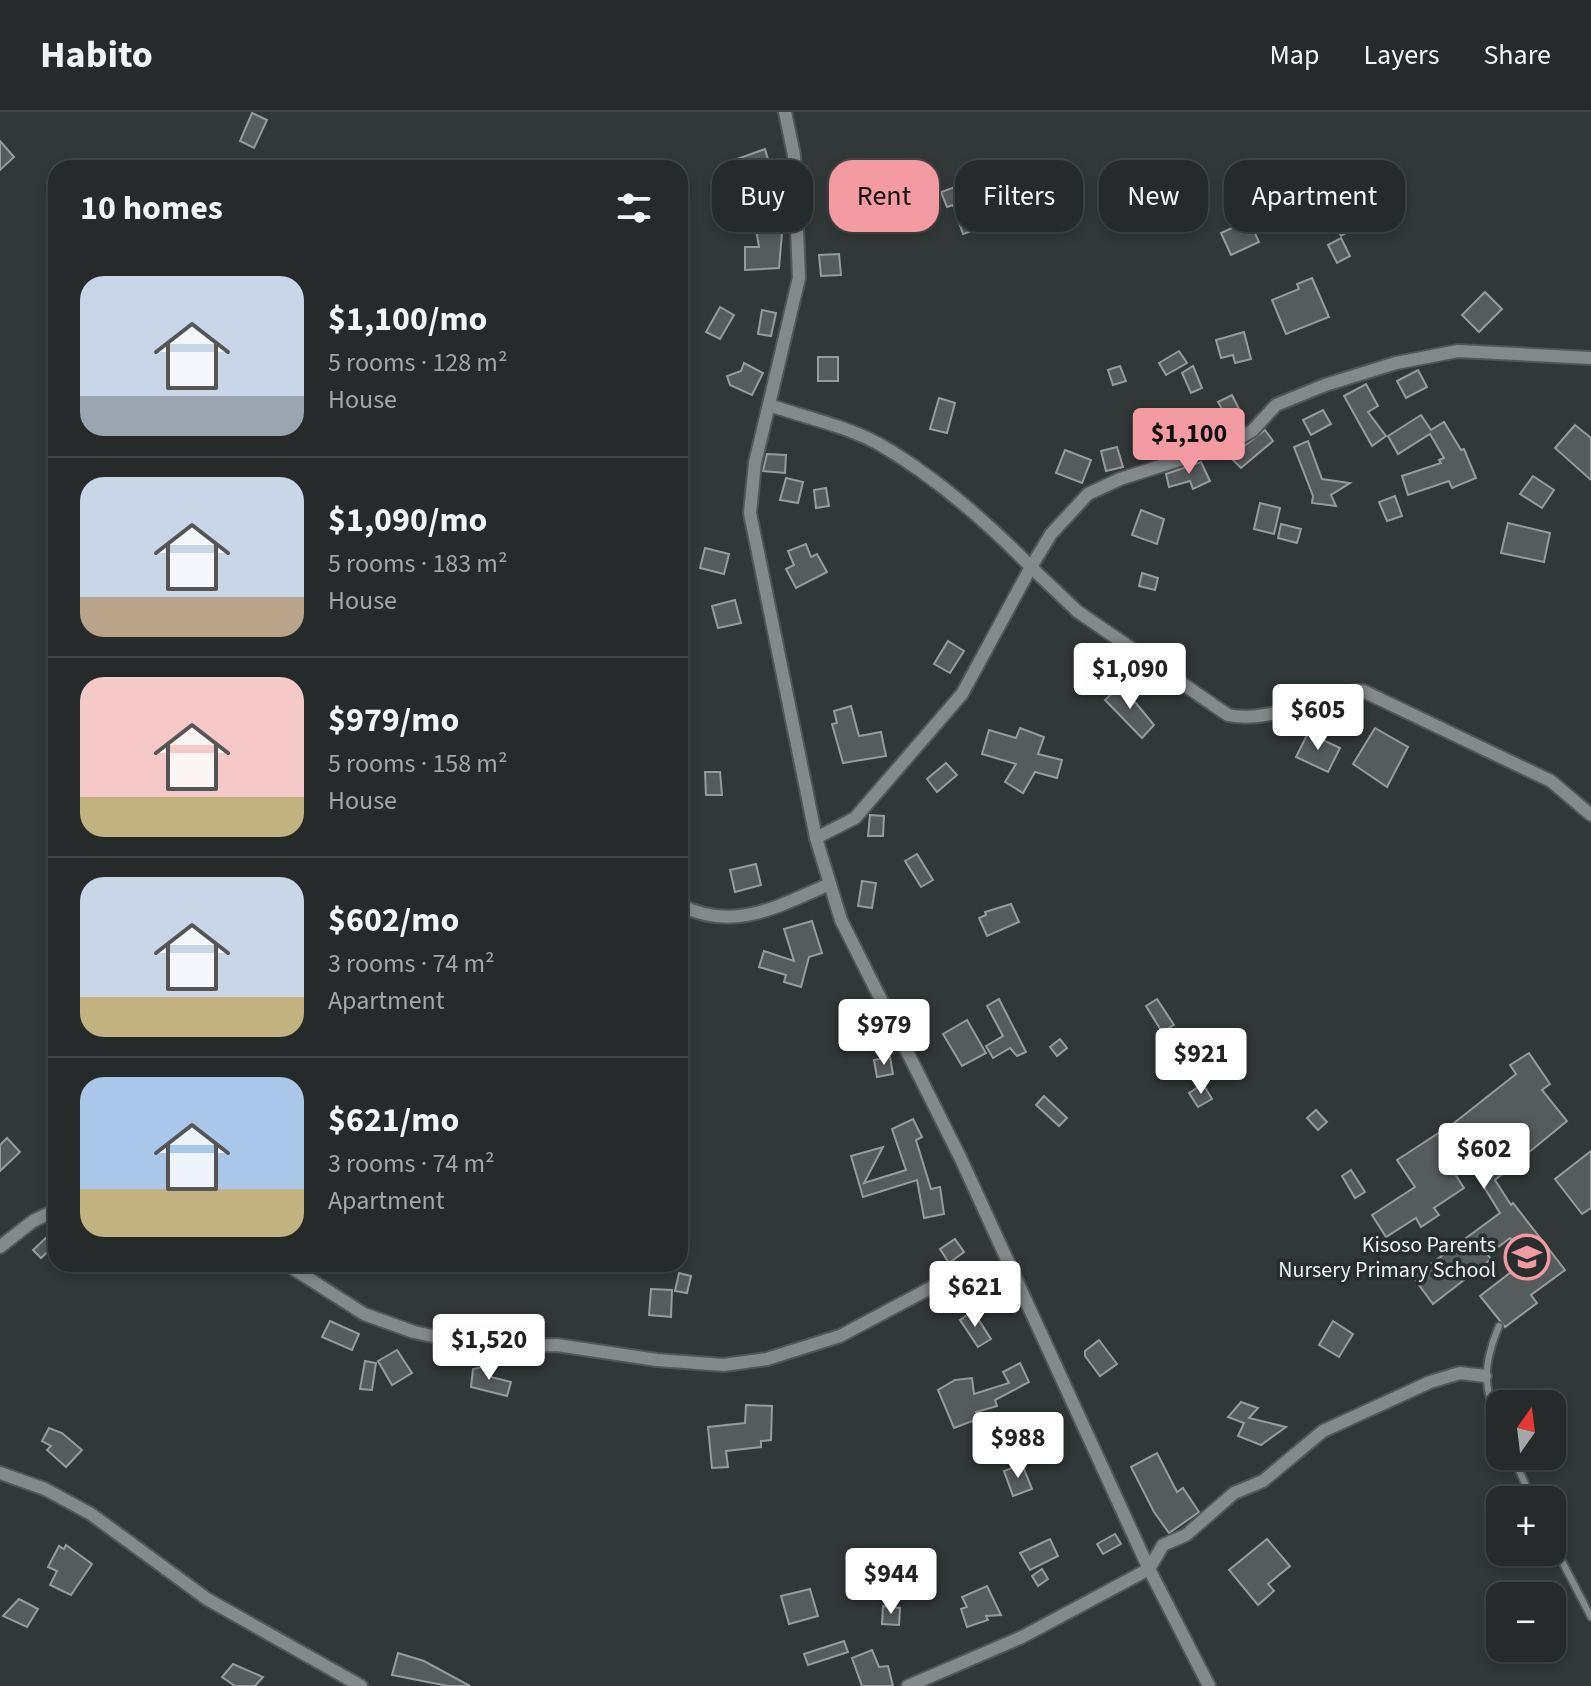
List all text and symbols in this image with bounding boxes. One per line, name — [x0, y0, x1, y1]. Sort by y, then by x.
text: Habito — [40, 28, 153, 82]
text: Map — [1269, 35, 1319, 75]
text: Layers — [1363, 35, 1439, 75]
text: Share — [1483, 35, 1551, 75]
chip: Buy — [712, 160, 813, 232]
chip: Rent — [829, 160, 939, 232]
chip: Filters — [955, 160, 1083, 232]
chip: New — [1099, 160, 1208, 232]
chip: Apartment — [1224, 160, 1405, 232]
text: 10 homes — [80, 184, 223, 233]
icon: filters — [612, 186, 656, 230]
text: $1,100/mo — [328, 295, 488, 344]
icon: home — [144, 308, 240, 404]
text: 5 rooms · 128 m² — [328, 344, 507, 381]
text: House — [328, 381, 397, 418]
pin: $1,100 — [1124, 408, 1254, 476]
text: $1,100 — [1151, 415, 1227, 452]
text: $1,090/mo — [328, 496, 488, 545]
icon: home — [144, 509, 240, 605]
text: 5 rooms · 183 m² — [328, 545, 507, 582]
text: House — [328, 582, 397, 619]
pin: $1,090 — [1065, 643, 1195, 711]
text: $1,090 — [1092, 650, 1168, 687]
pin: $605 — [1271, 684, 1365, 752]
text: $605 — [1291, 691, 1345, 728]
text: $979/mo — [328, 696, 459, 745]
icon: home — [144, 709, 240, 805]
text: 5 rooms · 158 m² — [328, 745, 507, 782]
text: House — [328, 782, 397, 819]
text: $602/mo — [328, 896, 459, 945]
icon: home — [144, 909, 240, 1005]
text: 3 rooms · 74 m² — [328, 945, 495, 982]
text: Apartment — [328, 982, 445, 1019]
pin: $979 — [837, 999, 931, 1067]
text: $979 — [857, 1006, 911, 1043]
pin: $921 — [1154, 1028, 1248, 1096]
text: $921 — [1174, 1035, 1228, 1072]
text: $621/mo — [328, 1096, 459, 1145]
icon: home — [144, 1109, 240, 1205]
pin: $602 — [1437, 1123, 1531, 1191]
text: $602 — [1457, 1130, 1511, 1167]
text: 3 rooms · 74 m² — [328, 1145, 495, 1182]
text: Apartment — [328, 1182, 445, 1219]
place label: Kisoso Parents Nursery Primary School — [1278, 1229, 1496, 1286]
school or university icon: Kisoso Parents Nursery Primary School — [1503, 1233, 1551, 1281]
pin: $621 — [928, 1261, 1022, 1329]
text: $621 — [948, 1268, 1002, 1305]
pin: $1,520 — [424, 1314, 554, 1382]
text: $1,520 — [451, 1321, 527, 1358]
north arrow — [1486, 1390, 1566, 1470]
map controls — [1486, 1390, 1566, 1662]
pin: $988 — [971, 1412, 1065, 1480]
text: $988 — [991, 1419, 1045, 1456]
button: + — [1486, 1486, 1566, 1566]
pin: $944 — [844, 1548, 938, 1616]
text: $944 — [864, 1555, 918, 1592]
button: − — [1486, 1582, 1566, 1662]

